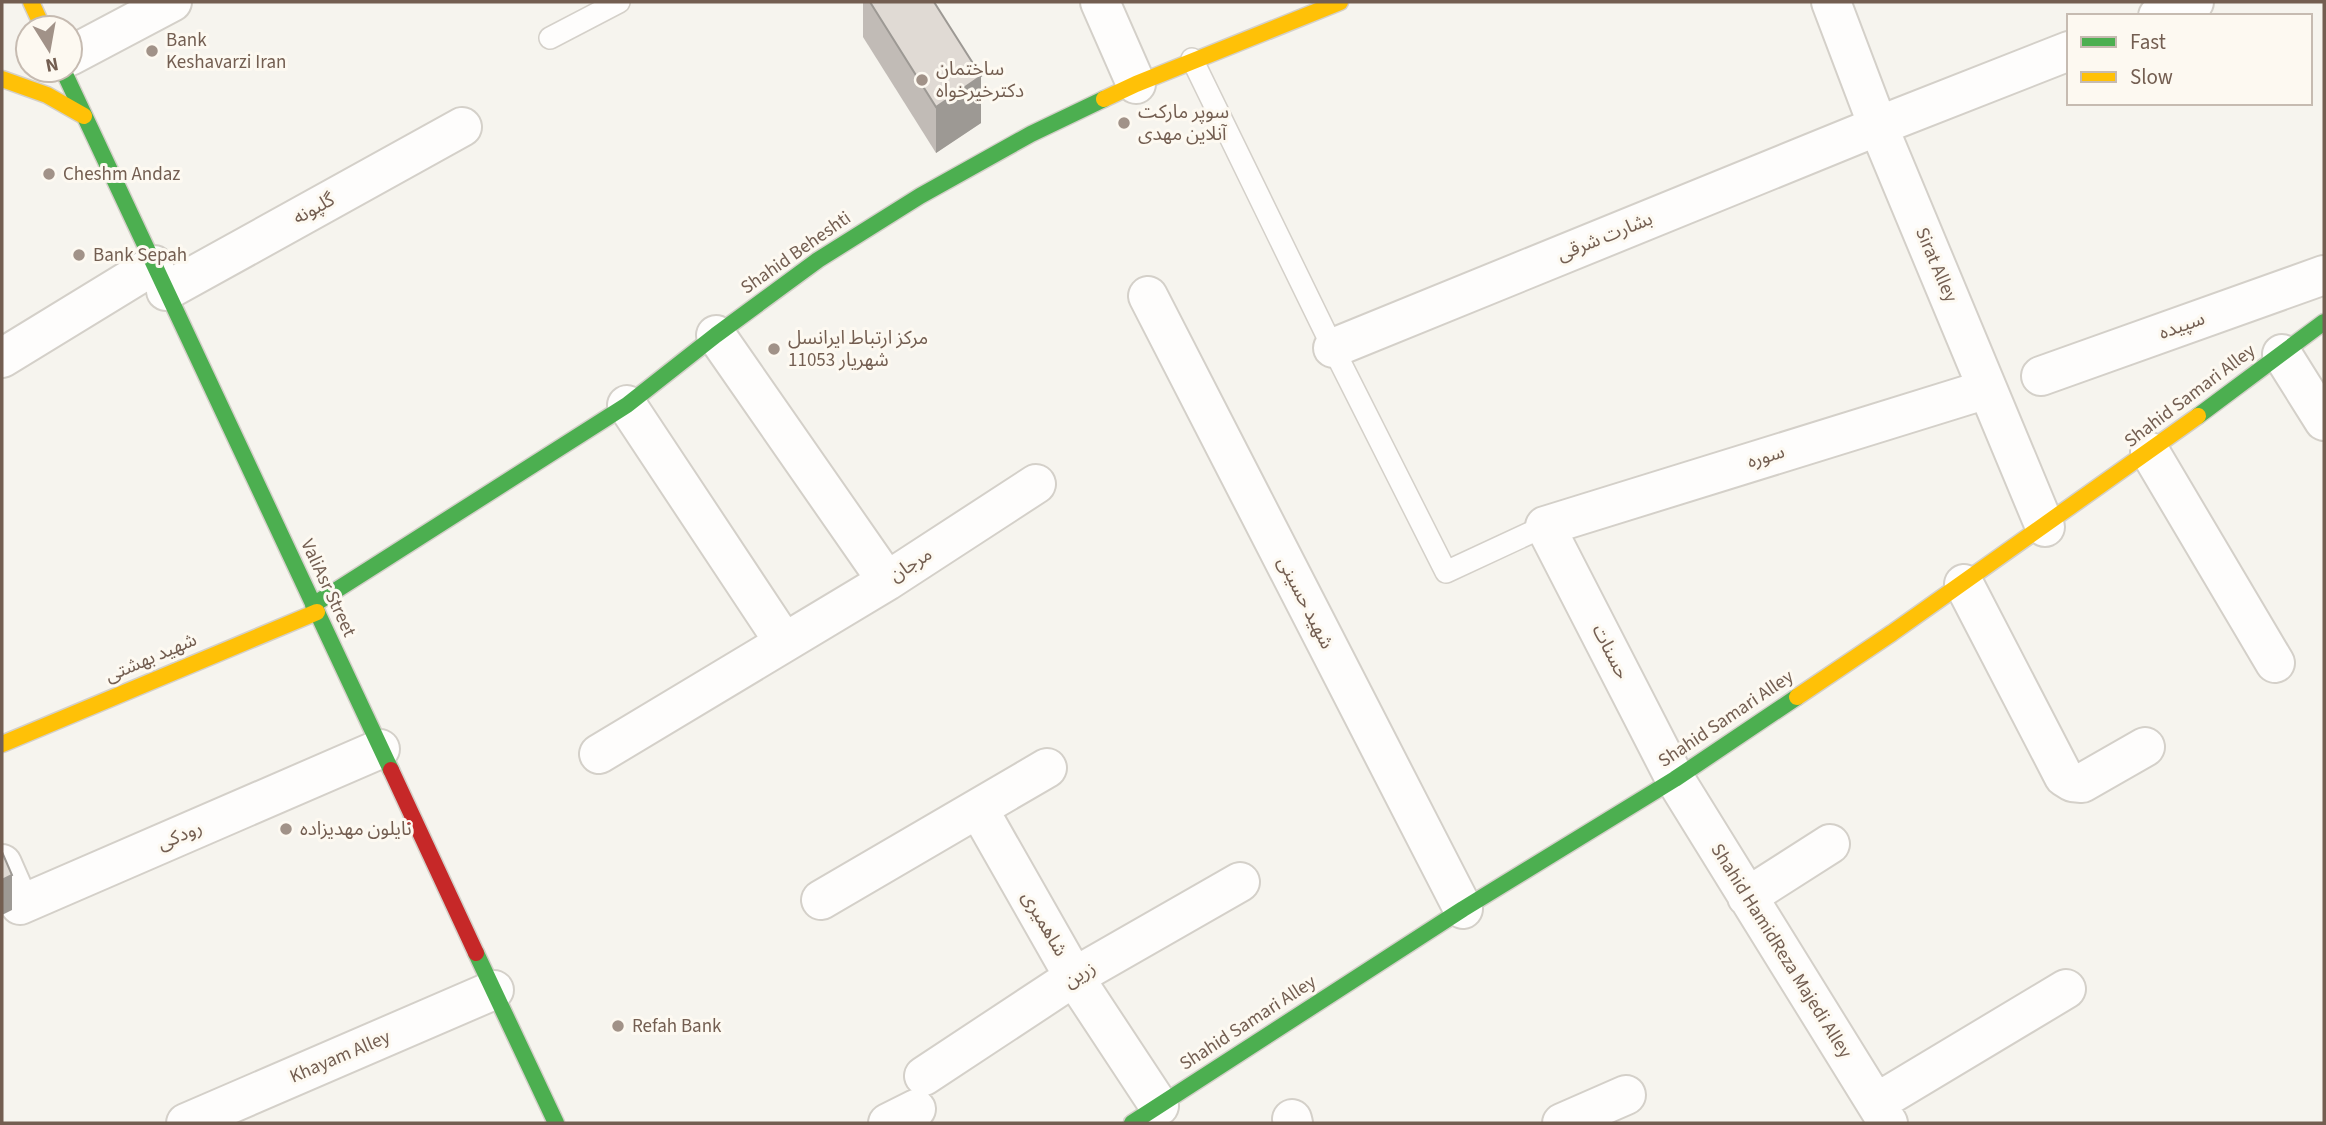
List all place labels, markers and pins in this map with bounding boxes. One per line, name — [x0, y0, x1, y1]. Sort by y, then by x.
place label: Bank Keshavarzi Iran — [166, 27, 286, 76]
marker: Bank Keshavarzi Iran — [144, 43, 160, 59]
place label: ساختمان دکترخیرخواه — [936, 56, 1024, 105]
marker: ساختمان دکترخیرخواه — [914, 72, 930, 88]
place label: سوپر مارکت آنلاین مهدی — [1138, 99, 1229, 148]
marker: سوپر مارکت آنلاین مهدی — [1116, 115, 1132, 131]
place label: Cheshm Andaz — [63, 161, 180, 188]
marker: Cheshm Andaz — [41, 166, 57, 182]
place label: Bank Sepah — [93, 242, 187, 269]
marker: Bank Sepah — [71, 247, 87, 263]
place label: مرکز ارتباط ایرانسل 11053 شهریار — [788, 325, 928, 374]
marker: مرکز ارتباط ایرانسل 11053 شهریار — [766, 341, 782, 357]
place label: نایلون مهدیزاده — [300, 816, 412, 843]
marker: نایلون مهدیزاده — [278, 821, 294, 837]
place label: Refah Bank — [632, 1013, 722, 1040]
marker: Refah Bank — [610, 1018, 626, 1034]

